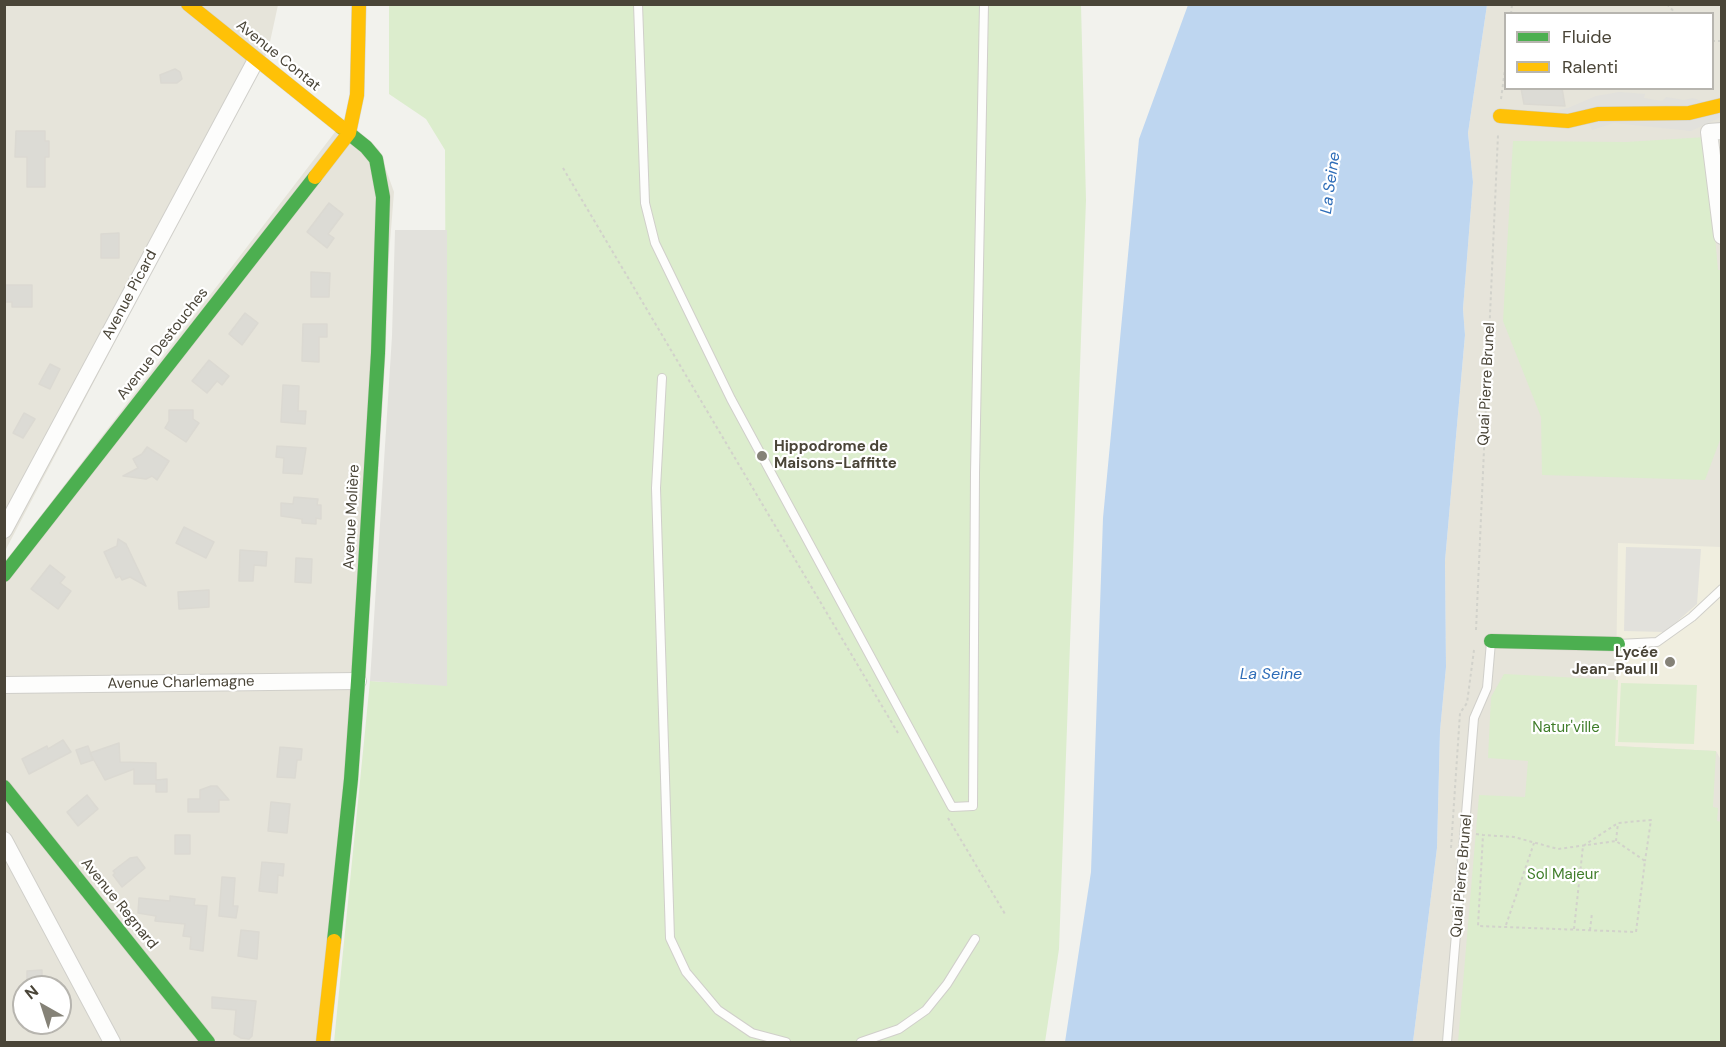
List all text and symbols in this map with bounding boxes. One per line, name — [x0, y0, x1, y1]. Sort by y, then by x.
legend — [1504, 12, 1714, 90]
street label: Avenue Contat — [232, 17, 324, 95]
text: Fluide — [1562, 25, 1612, 49]
text: Ralenti — [1562, 55, 1618, 79]
water label: La Seine — [1317, 151, 1345, 215]
street label: Avenue Picard — [99, 247, 161, 343]
street label: Avenue Destouches — [114, 284, 212, 404]
street label: Quai Pierre Brunel — [1475, 322, 1499, 446]
place label: Hippodrome de Maisons-Laffitte — [774, 438, 897, 473]
marker: Hippodrome de Maisons-Laffitte — [755, 449, 769, 463]
street label: Avenue Molière — [340, 464, 364, 570]
place label: Lycée Jean-Paul II — [1572, 644, 1658, 679]
marker: Lycée Jean-Paul II — [1663, 655, 1677, 669]
water label: La Seine — [1240, 665, 1302, 685]
street label: Avenue Charlemagne — [107, 673, 255, 693]
park label: Natur'ville — [1532, 719, 1600, 737]
street label: Quai Pierre Brunel — [1448, 814, 1476, 938]
street label: Avenue Regnard — [77, 855, 161, 953]
park label: Sol Majeur — [1527, 866, 1599, 884]
north arrow — [12, 975, 72, 1035]
text: N — [20, 980, 43, 1004]

